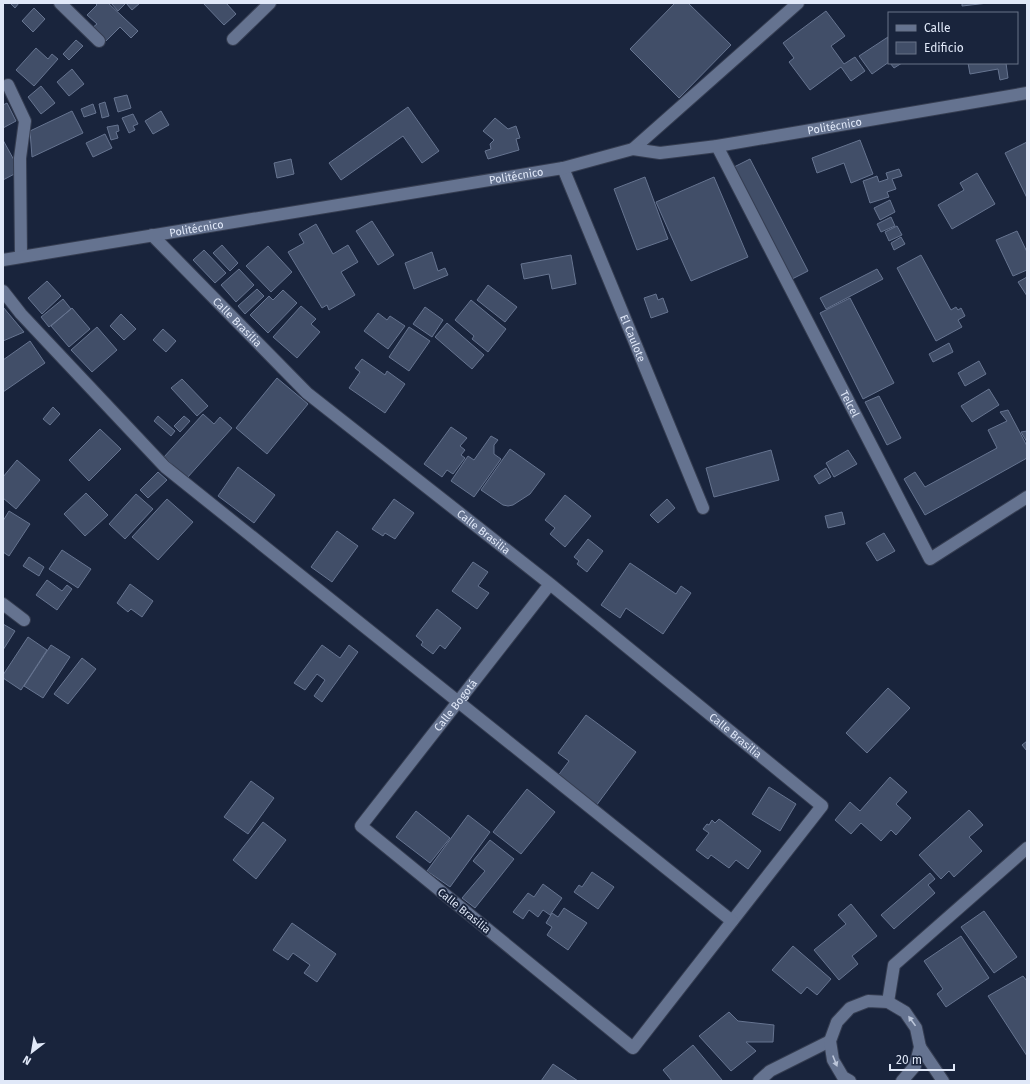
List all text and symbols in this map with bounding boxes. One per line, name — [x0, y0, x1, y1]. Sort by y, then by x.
legend — [888, 12, 1018, 64]
text: Calle — [924, 21, 951, 35]
text: Edificio — [924, 41, 964, 55]
street label: Politécnico — [806, 115, 863, 137]
street label: Politécnico — [488, 165, 544, 187]
street label: Politécnico — [168, 217, 225, 239]
street label: Calle Brasilia — [210, 295, 265, 350]
street label: El Caulote — [618, 313, 649, 364]
street label: Telcel — [838, 388, 862, 419]
street label: Calle Brasilia — [454, 507, 513, 557]
street label: Calle Bogotá — [431, 677, 480, 734]
street label: Calle Brasilia — [707, 710, 765, 761]
street label: Calle Brasilia — [435, 886, 493, 936]
one-way arrow — [907, 1016, 916, 1027]
north arrow — [12, 1032, 52, 1072]
scale bar — [890, 1046, 954, 1072]
text: N — [21, 1053, 34, 1068]
text: 20 m — [896, 1053, 922, 1067]
one-way arrow — [831, 1055, 838, 1067]

